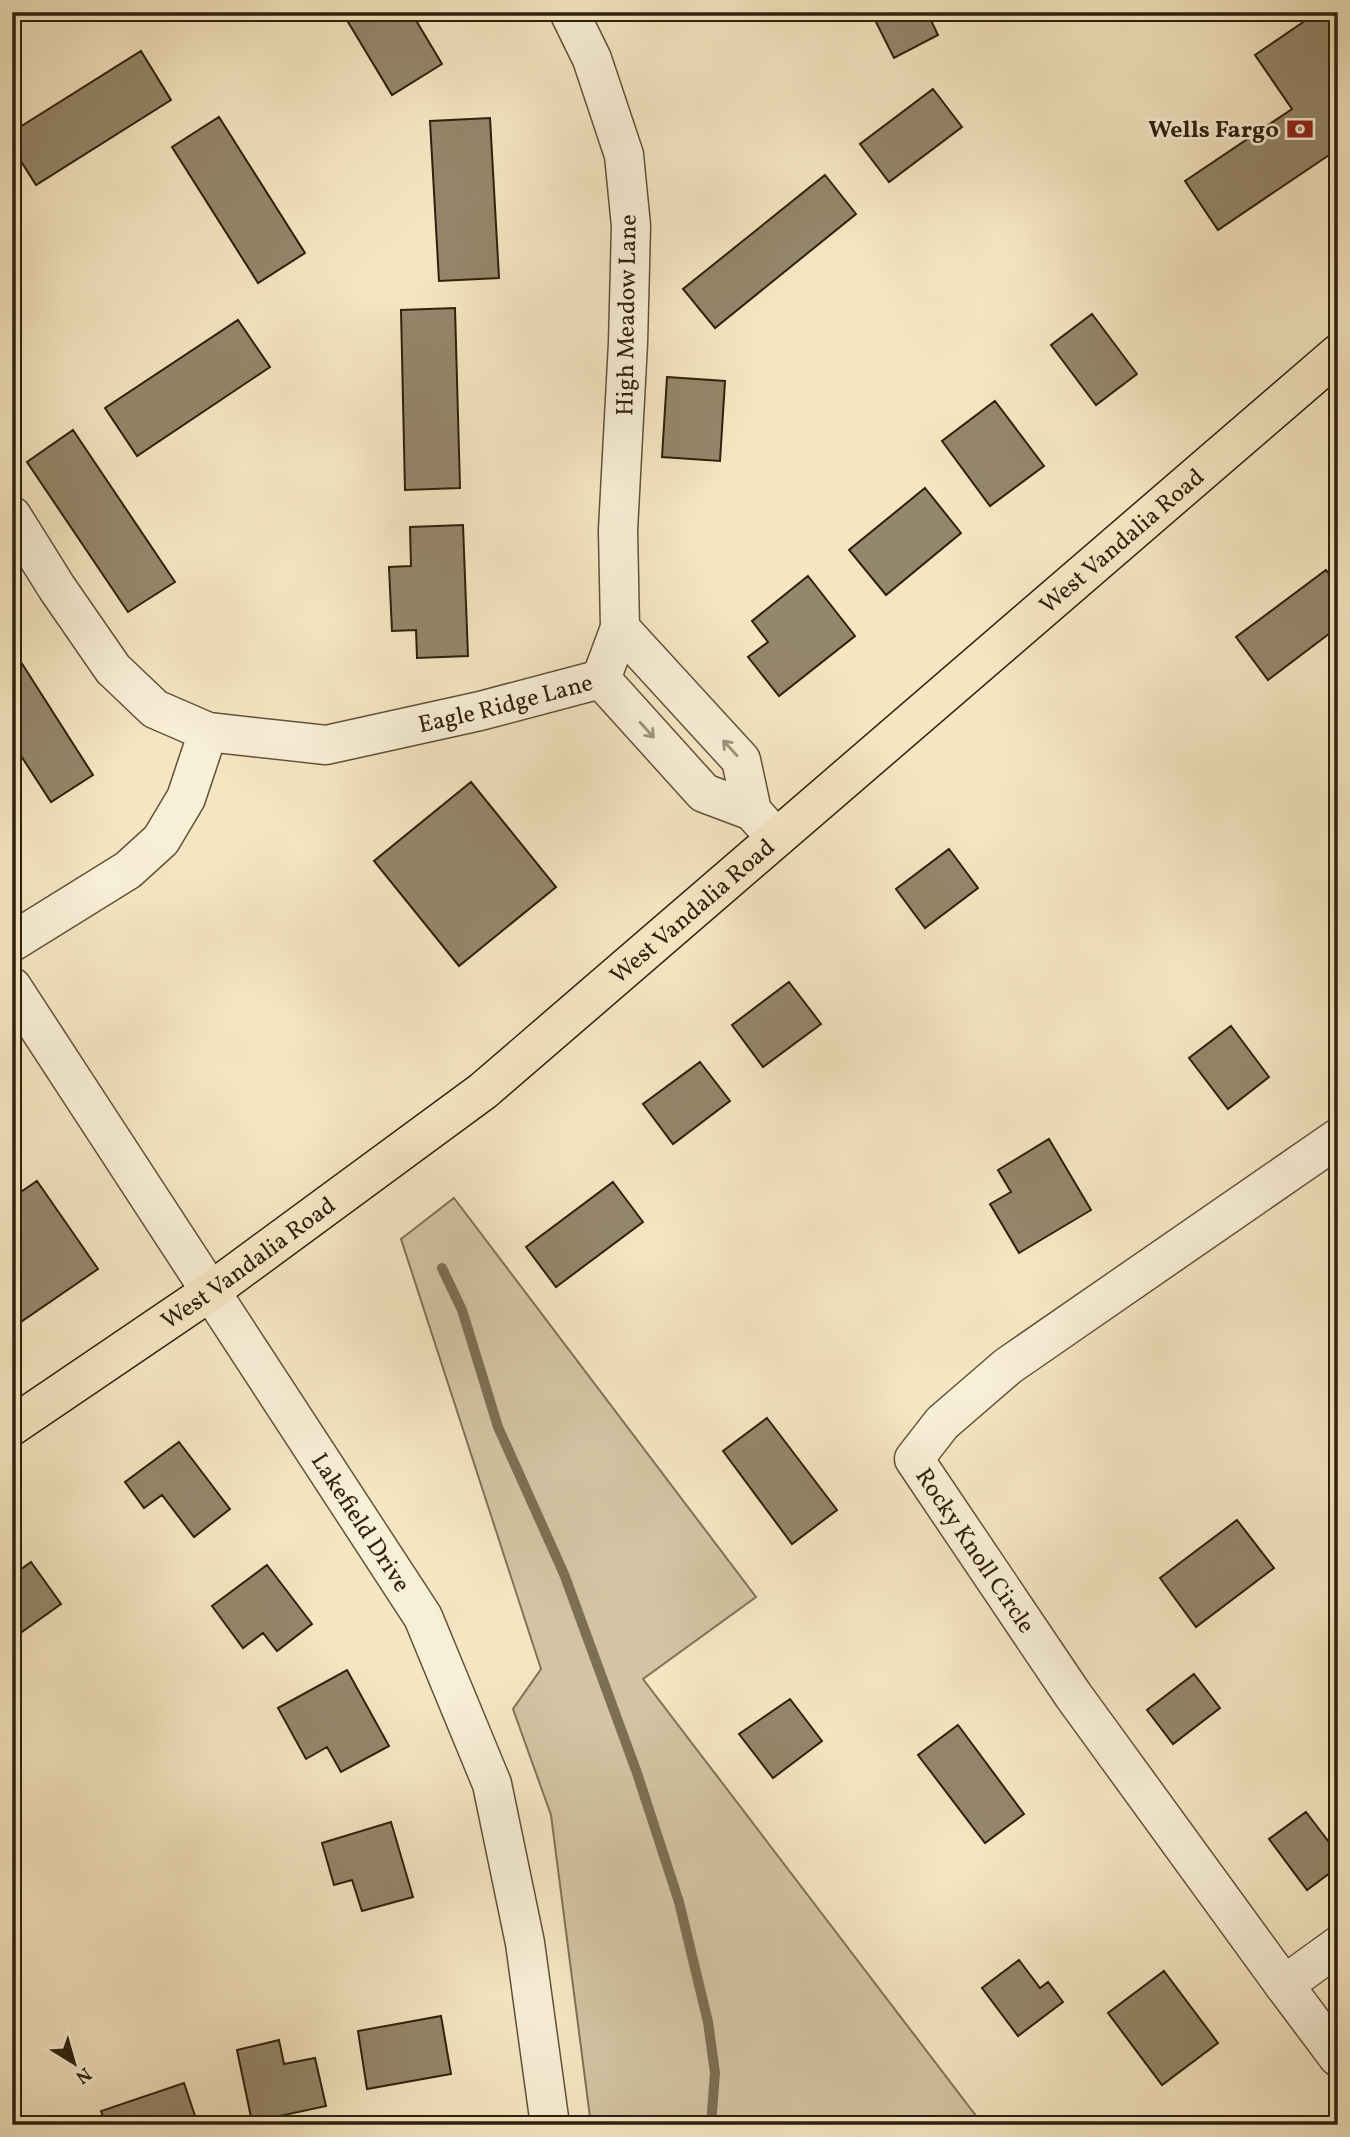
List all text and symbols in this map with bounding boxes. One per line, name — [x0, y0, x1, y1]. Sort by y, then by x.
place label: Wells Fargo — [1148, 114, 1279, 148]
bank icon: Wells Fargo — [1285, 114, 1315, 144]
street label: High Meadow Lane — [609, 214, 647, 416]
street label: West Vandalia Road — [1033, 461, 1213, 623]
street label: Eagle Ridge Lane — [415, 667, 597, 743]
one-way arrow — [639, 721, 655, 739]
one-way arrow — [722, 739, 738, 757]
street label: West Vandalia Road — [603, 832, 783, 993]
street label: West Vandalia Road — [155, 1190, 343, 1339]
street label: Lakefield Drive — [301, 1447, 417, 1600]
street label: Rocky Knoll Circle — [906, 1462, 1042, 1641]
north arrow — [38, 2028, 108, 2098]
text: N — [70, 2060, 96, 2090]

